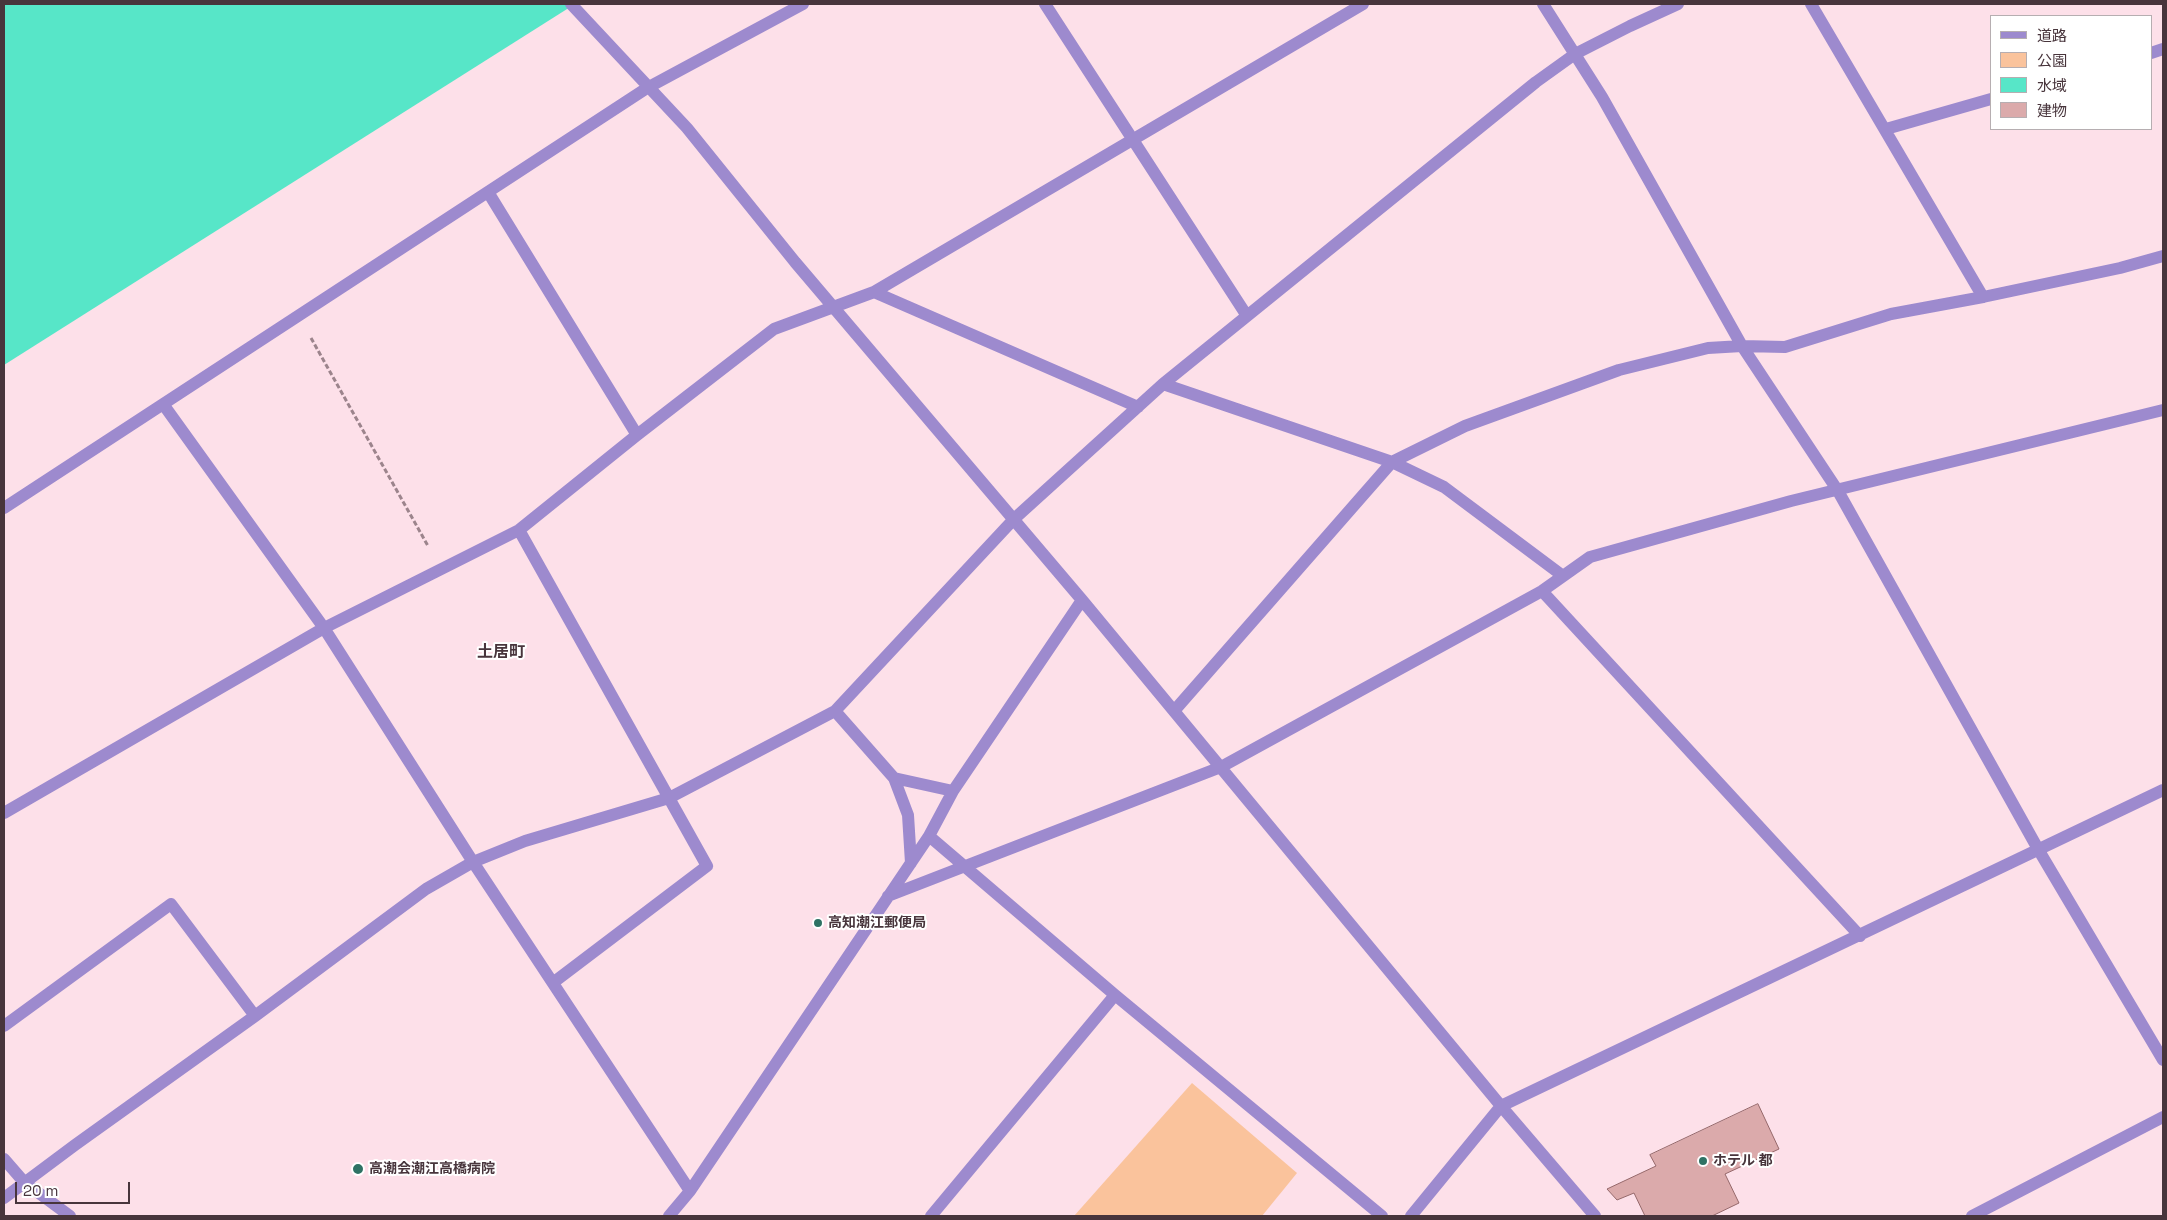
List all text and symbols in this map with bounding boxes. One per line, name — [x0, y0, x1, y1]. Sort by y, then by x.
legend — [1990, 15, 2152, 130]
text: 道路 — [2037, 26, 2067, 45]
text: 公園 — [2037, 51, 2067, 70]
text: 水域 — [2037, 76, 2067, 95]
text: 建物 — [2037, 101, 2067, 120]
district label: 土居町 — [477, 643, 525, 663]
place label: 高知潮江郵便局 — [828, 915, 926, 931]
marker: 高知潮江郵便局 — [812, 917, 824, 929]
place label: ホテル 都 — [1713, 1153, 1773, 1169]
marker: ホテル 都 — [1697, 1155, 1709, 1167]
place label: 高潮会潮江高橋病院 — [369, 1161, 495, 1177]
marker: 高潮会潮江高橋病院 — [351, 1162, 365, 1176]
scale bar — [18, 1172, 132, 1204]
text: 20 m — [23, 1181, 58, 1200]

